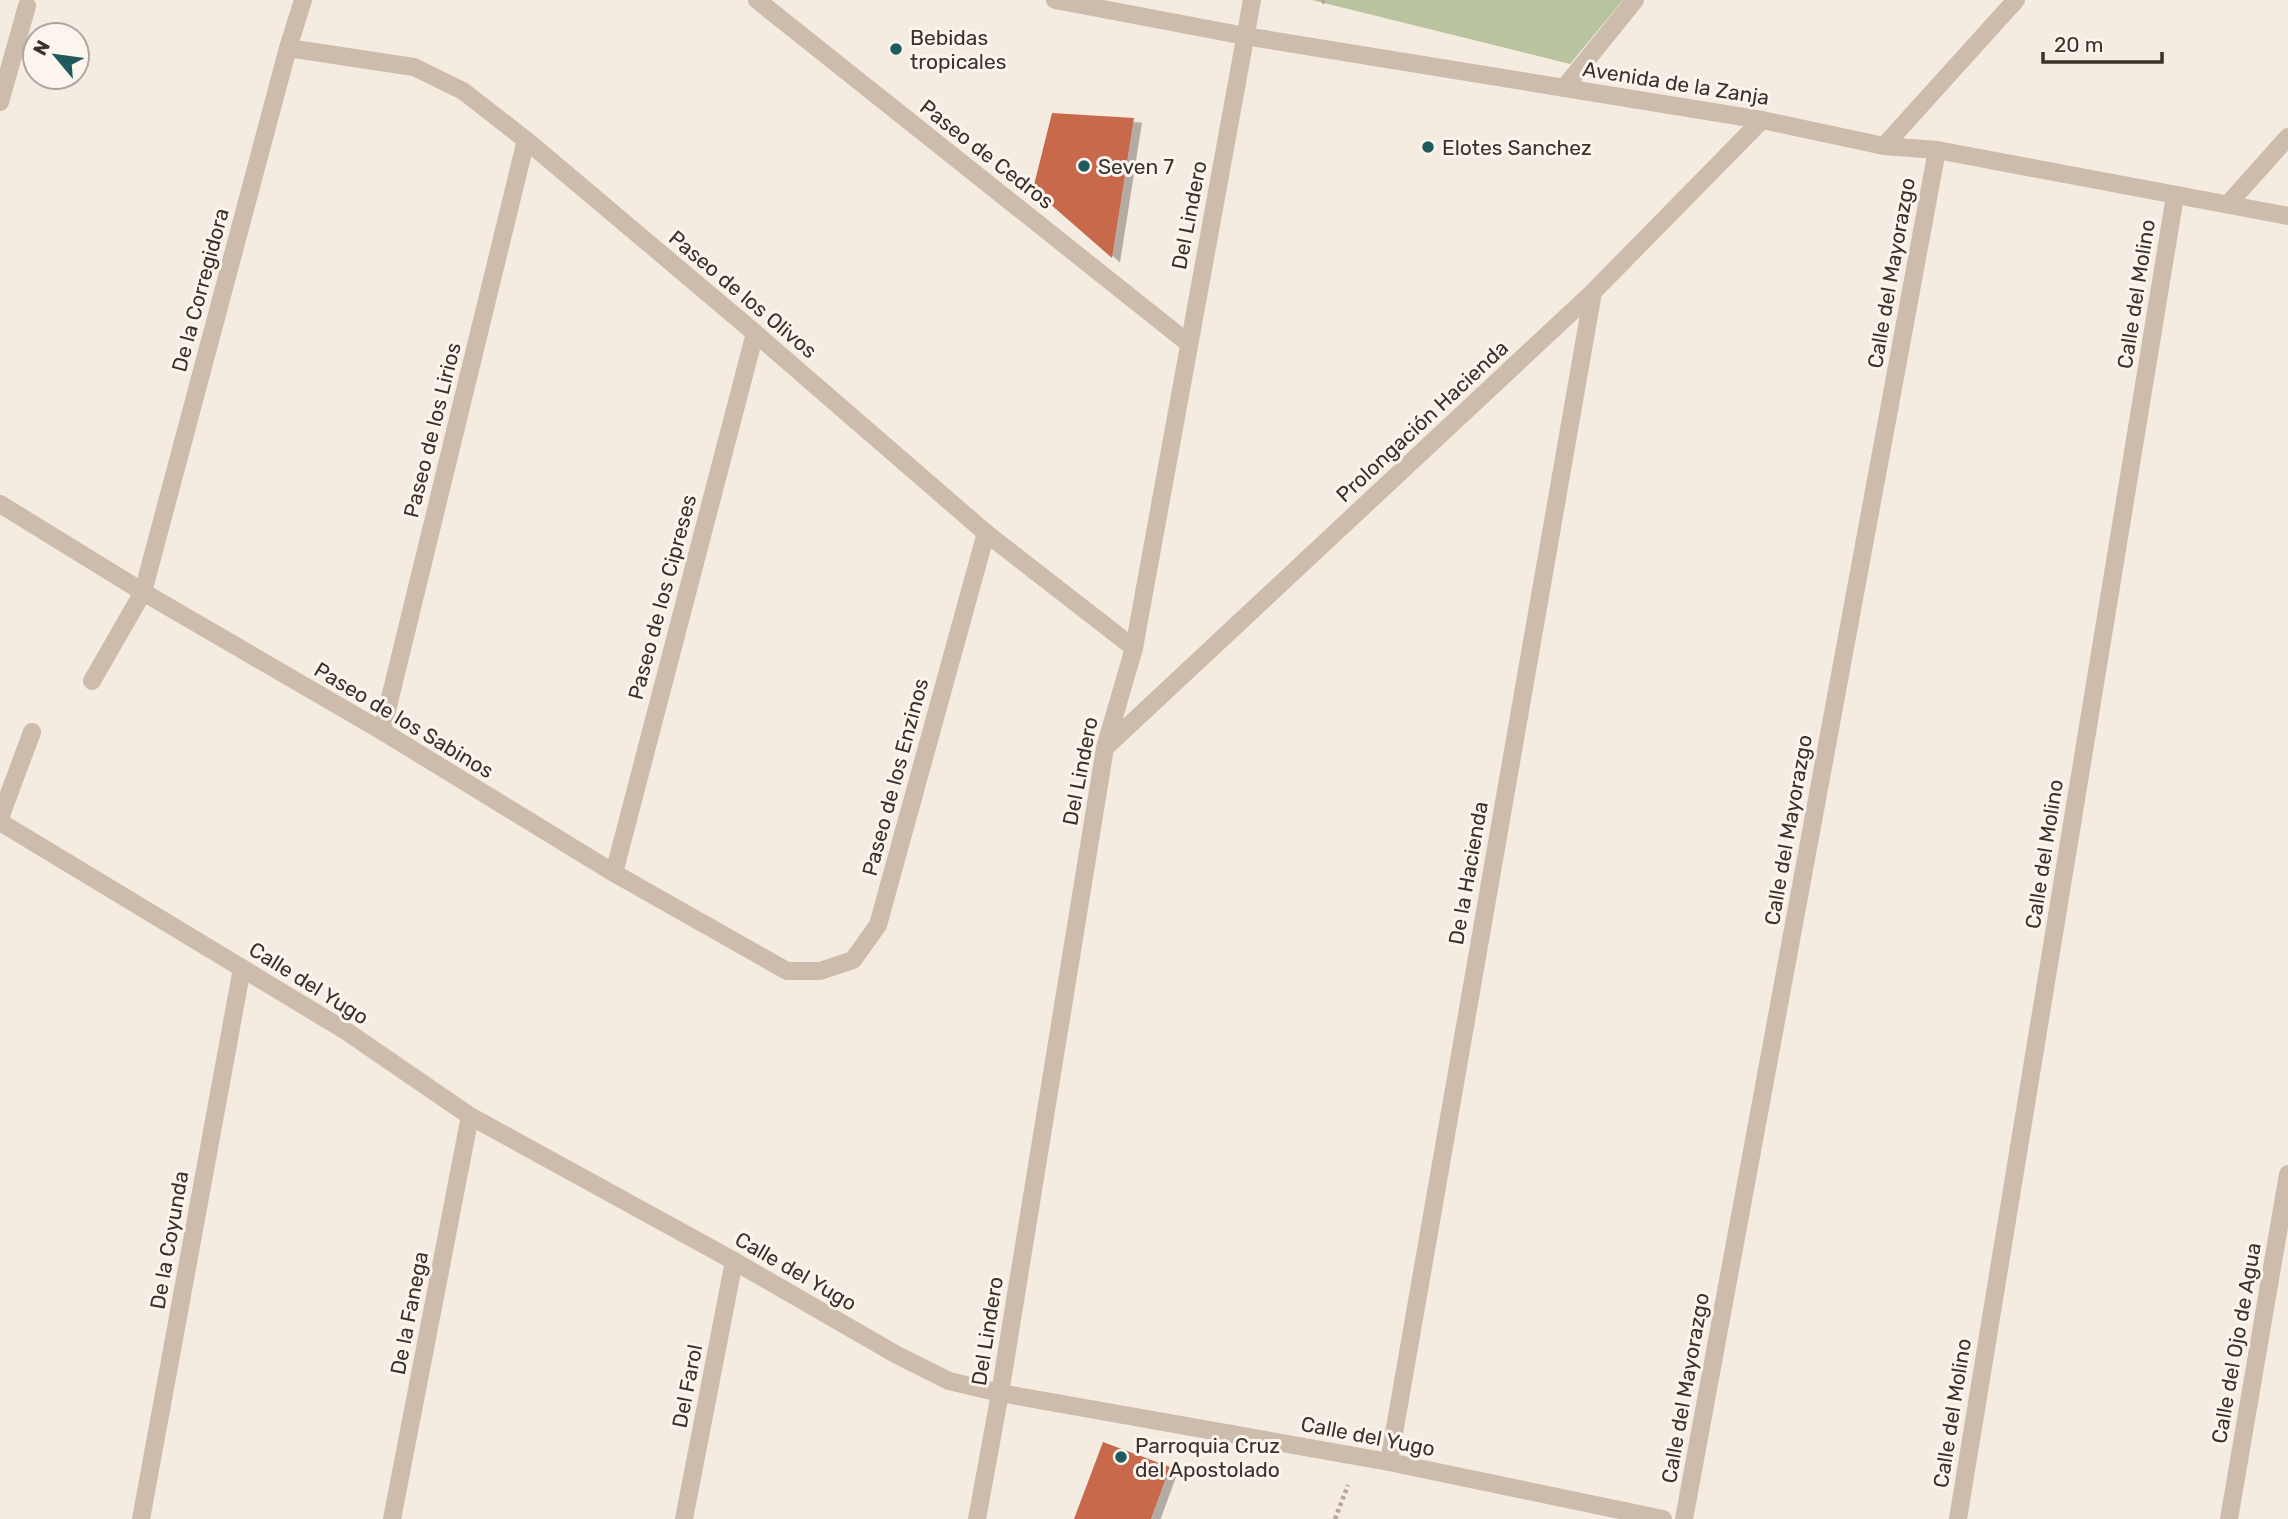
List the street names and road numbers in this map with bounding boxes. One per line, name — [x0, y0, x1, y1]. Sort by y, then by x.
street label: Avenida de la Zanja — [1581, 56, 1771, 110]
street label: Paseo de Cedros — [915, 94, 1059, 214]
street label: Del Lindero — [1166, 159, 1212, 271]
street label: Calle del Mayorazgo — [1862, 176, 1920, 370]
street label: De la Corregidora — [166, 205, 234, 375]
street label: Calle del Molino — [2112, 218, 2160, 370]
street label: Paseo de los Olivos — [664, 225, 822, 363]
street label: Prolongación Hacienda — [1331, 335, 1513, 507]
street label: Paseo de los Lirios — [398, 340, 466, 520]
street label: Paseo de los Cipreses — [623, 492, 701, 702]
street label: Paseo de los Sabinos — [310, 657, 498, 783]
street label: Paseo de los Enzinos — [857, 675, 933, 879]
street label: Del Lindero — [1057, 715, 1103, 827]
street label: Calle del Mayorazgo — [1759, 733, 1817, 927]
street label: Calle del Molino — [2020, 778, 2068, 930]
street label: De la Hacienda — [1443, 799, 1493, 947]
street label: Calle del Yugo — [245, 936, 373, 1030]
street label: De la Coyunda — [145, 1169, 193, 1311]
street label: Calle del Yugo — [731, 1226, 861, 1316]
street label: Calle del Ojo de Agua — [2206, 1241, 2266, 1445]
street label: De la Fanega — [385, 1249, 433, 1377]
street label: Del Lindero — [966, 1275, 1008, 1387]
street label: Calle del Mayorazgo — [1656, 1291, 1714, 1485]
street label: Calle del Molino — [1928, 1337, 1976, 1489]
street label: Del Farol — [667, 1342, 707, 1430]
street label: Calle del Yugo — [1299, 1411, 1437, 1461]

